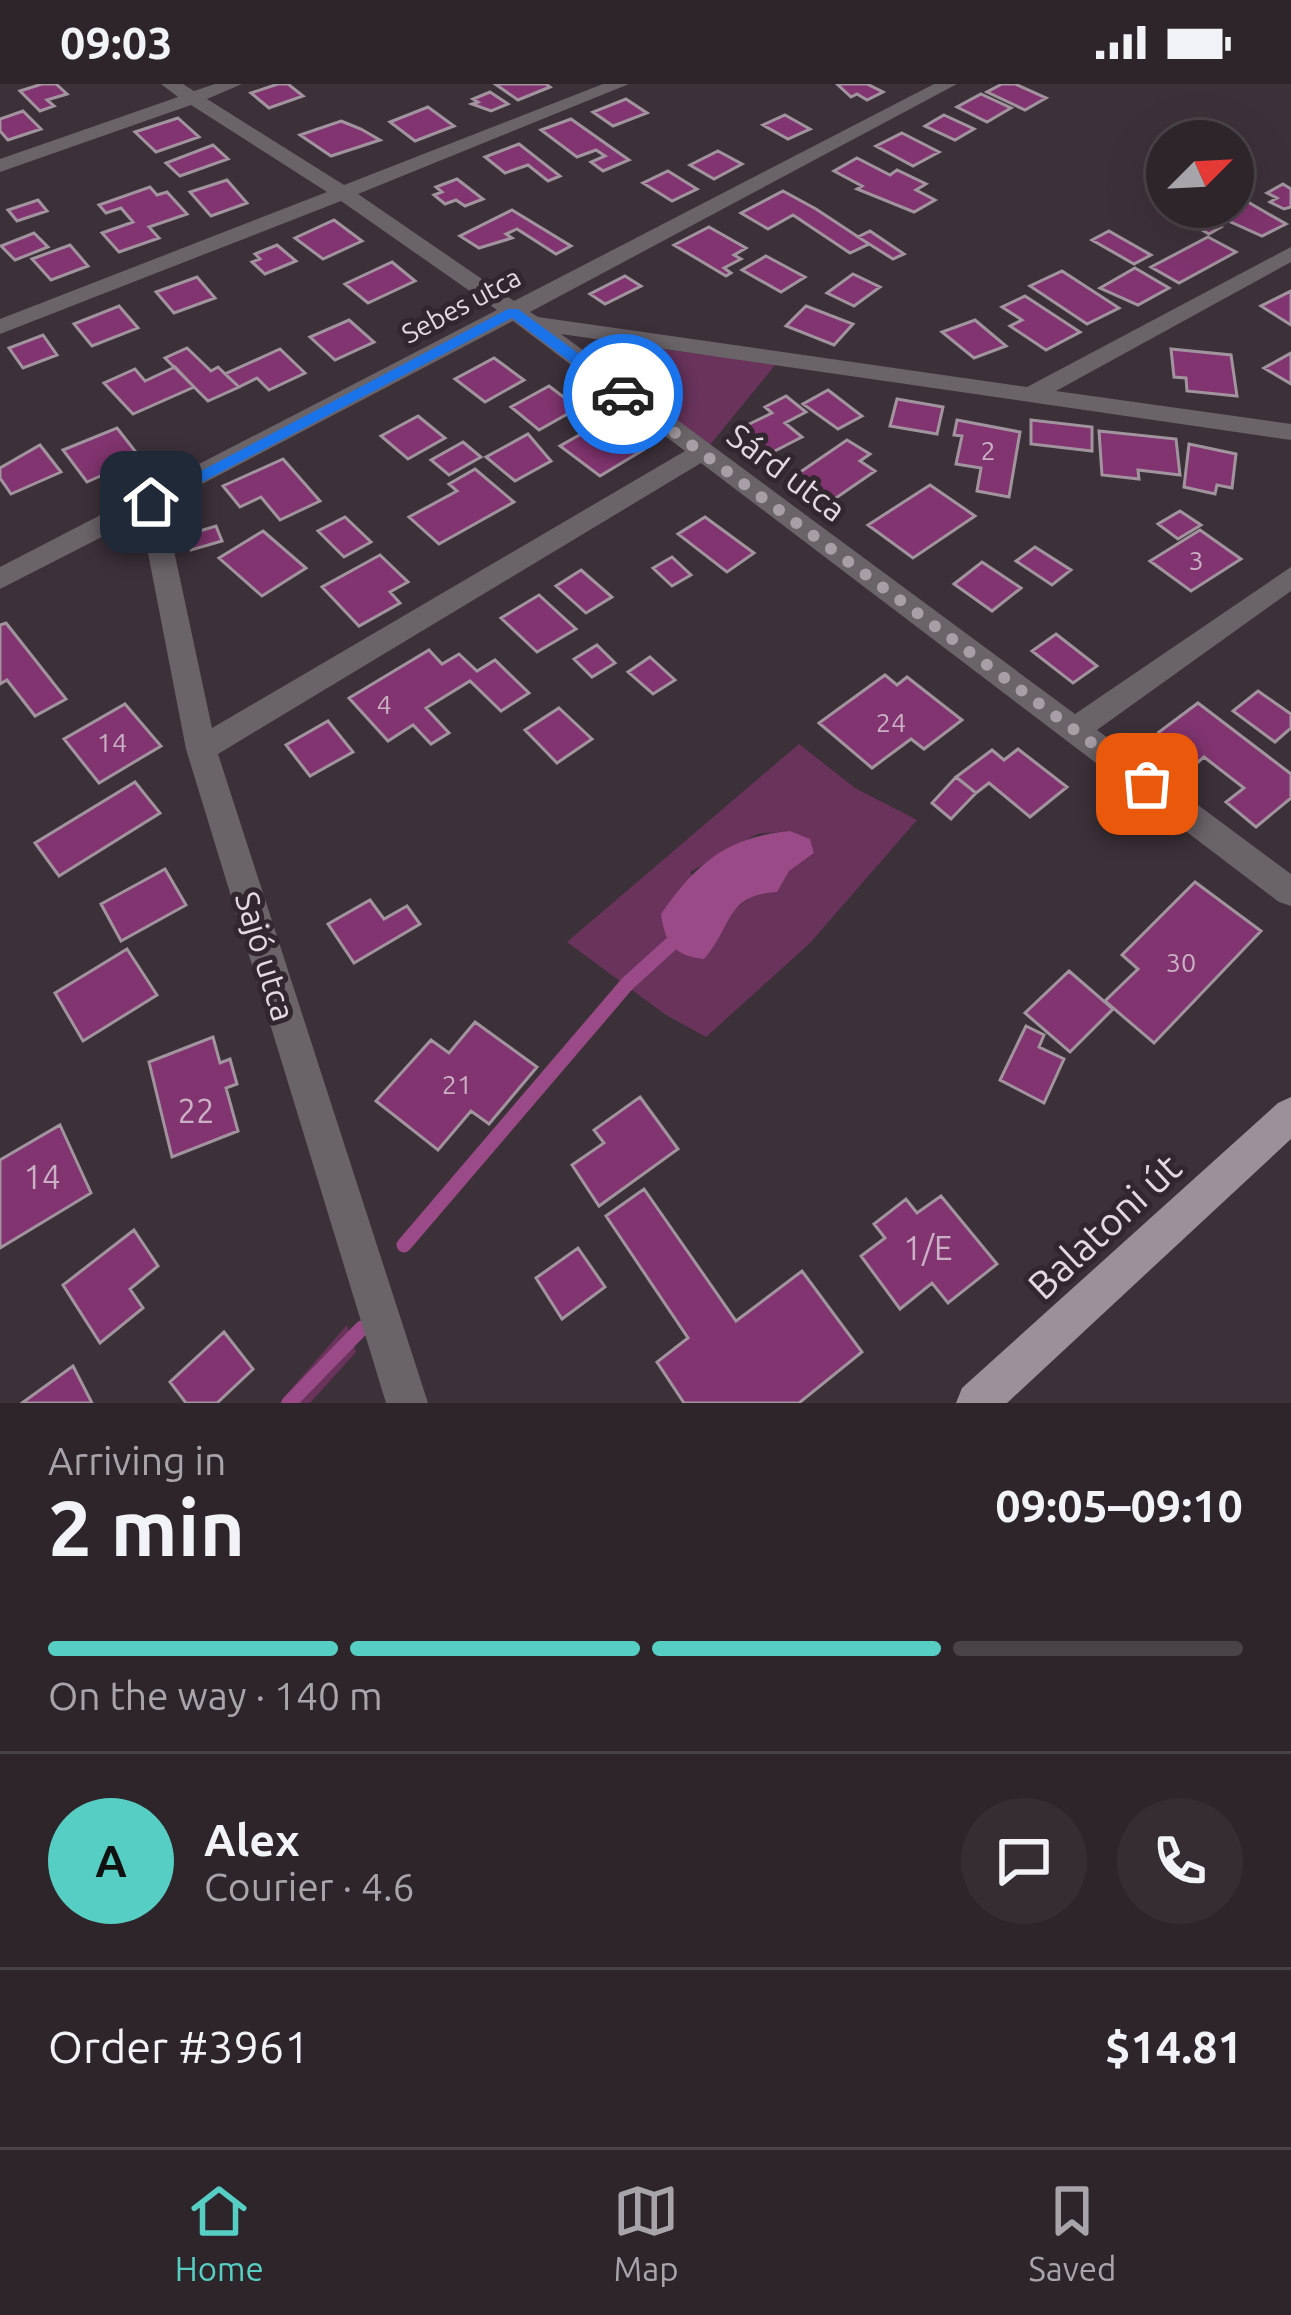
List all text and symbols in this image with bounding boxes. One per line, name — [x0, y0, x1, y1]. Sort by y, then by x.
text: 09:03 — [60, 17, 173, 68]
north arrow — [1146, 120, 1254, 228]
map controls — [1146, 120, 1254, 228]
street label: Sebes utca — [397, 261, 525, 349]
courier — [563, 334, 683, 454]
icon: car — [590, 361, 656, 427]
street label: Sárd utca — [721, 416, 853, 528]
house number: 2 — [980, 435, 996, 465]
pin — [100, 451, 202, 553]
icon: home — [118, 469, 184, 535]
house number: 3 — [1188, 545, 1204, 575]
house number: 4 — [376, 689, 392, 719]
house number: 24 — [876, 707, 906, 737]
house number: 14 — [97, 727, 127, 757]
pin — [1096, 733, 1198, 835]
icon: bag — [1114, 751, 1180, 817]
street label: Sajó utca — [229, 887, 303, 1025]
house number: 30 — [1166, 947, 1196, 977]
house number: 21 — [442, 1069, 472, 1099]
house number: 22 — [177, 1092, 215, 1129]
street label: Balatoni út — [1019, 1145, 1189, 1307]
house number: 14 — [23, 1158, 61, 1195]
house number: 1/E — [903, 1229, 953, 1266]
text: Arriving in — [48, 1439, 226, 1482]
text: 09:05–09:10 — [995, 1480, 1243, 1531]
text: 2 min — [48, 1483, 245, 1571]
text: On the way · 140 m — [48, 1674, 383, 1717]
button: chat — [961, 1798, 1087, 1924]
button: phone — [1117, 1798, 1243, 1924]
text: Alex — [204, 1814, 300, 1865]
text: A — [95, 1835, 127, 1886]
text: Courier · 4.6 — [204, 1865, 415, 1908]
text: Order #3961 — [48, 2021, 310, 2072]
text: $14.81 — [1105, 2021, 1243, 2072]
tab: Home — [175, 2178, 264, 2287]
tab: Map — [613, 2178, 679, 2287]
tab: Saved — [1028, 2178, 1116, 2287]

